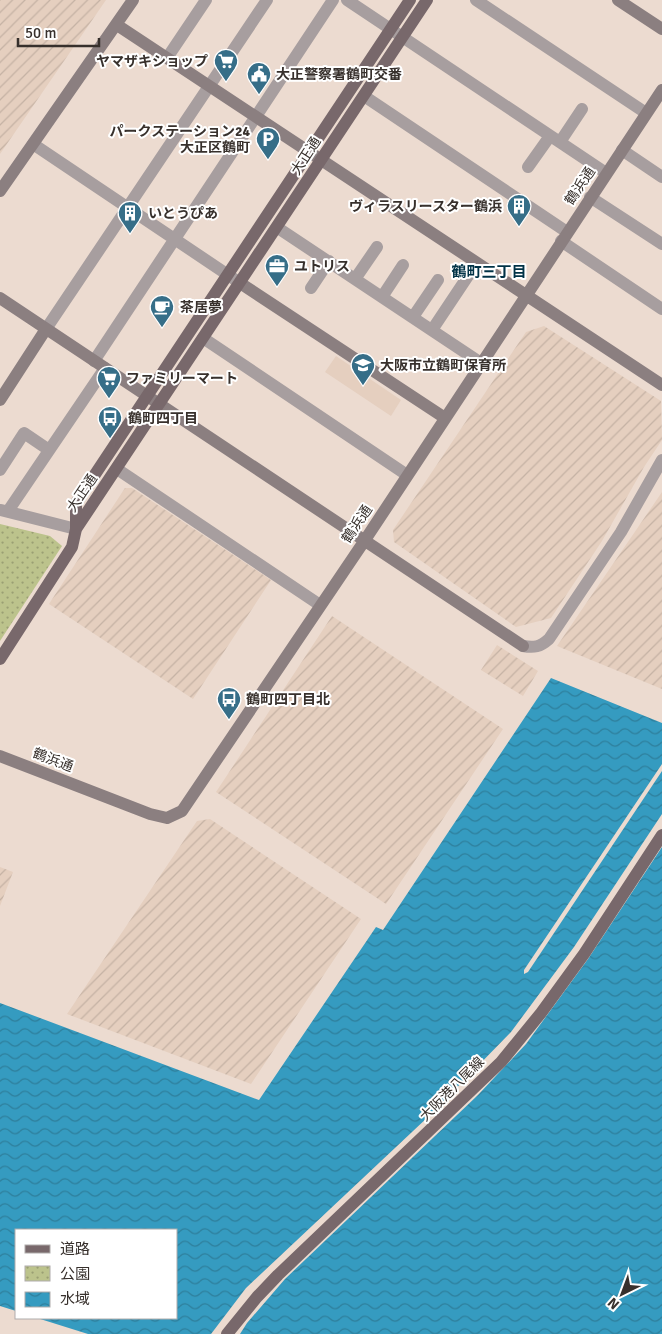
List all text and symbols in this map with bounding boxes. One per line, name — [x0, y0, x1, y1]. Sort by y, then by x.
scale bar — [18, 15, 99, 47]
text: 50 m — [25, 24, 56, 42]
supermarket icon: ヤマザキショップ — [213, 48, 239, 82]
place label: ヤマザキショップ — [96, 53, 208, 70]
public building icon: 大正警察署鶴町交番 — [246, 61, 272, 95]
place label: 大正警察署鶴町交番 — [276, 66, 402, 83]
place label: パークステーション24 大正区鶴町 — [110, 123, 250, 156]
parking icon: パークステーション24 大正区鶴町 — [255, 126, 281, 160]
street label: 大正通 — [287, 134, 325, 178]
street label: 鶴浜通 — [561, 164, 599, 208]
building icon: ヴィラスリースター鶴浜 — [506, 193, 532, 227]
place label: ヴィラスリースター鶴浜 — [349, 198, 502, 215]
building icon: いとうぴあ — [117, 200, 143, 234]
place label: いとうぴあ — [148, 205, 218, 222]
office icon: ユトリス — [264, 253, 290, 287]
place label: ユトリス — [294, 258, 350, 275]
district label: 鶴町三丁目 — [451, 263, 527, 281]
cafe icon: 茶居夢 — [149, 294, 175, 328]
place label: 茶居夢 — [180, 299, 222, 316]
school or university icon: 大阪市立鶴町保育所 — [350, 352, 376, 386]
place label: 大阪市立鶴町保育所 — [380, 357, 506, 374]
supermarket icon: ファミリーマート — [96, 365, 122, 399]
place label: ファミリーマート — [126, 370, 238, 387]
bus stop icon: 鶴町四丁目 — [97, 405, 123, 439]
place label: 鶴町四丁目 — [128, 410, 198, 427]
street label: 大正通 — [63, 471, 101, 515]
street label: 鶴浜通 — [338, 502, 376, 546]
bus stop icon: 鶴町四丁目北 — [216, 686, 242, 720]
place label: 鶴町四丁目北 — [246, 691, 330, 708]
street label: 鶴浜通 — [30, 745, 76, 775]
street label: 大阪港八尾線 — [416, 1053, 488, 1125]
legend — [15, 1229, 178, 1319]
text: 道路 — [60, 1240, 90, 1258]
text: 公園 — [60, 1265, 90, 1283]
north arrow — [597, 1269, 647, 1319]
text: 水域 — [60, 1290, 90, 1308]
text: N — [604, 1294, 623, 1313]

